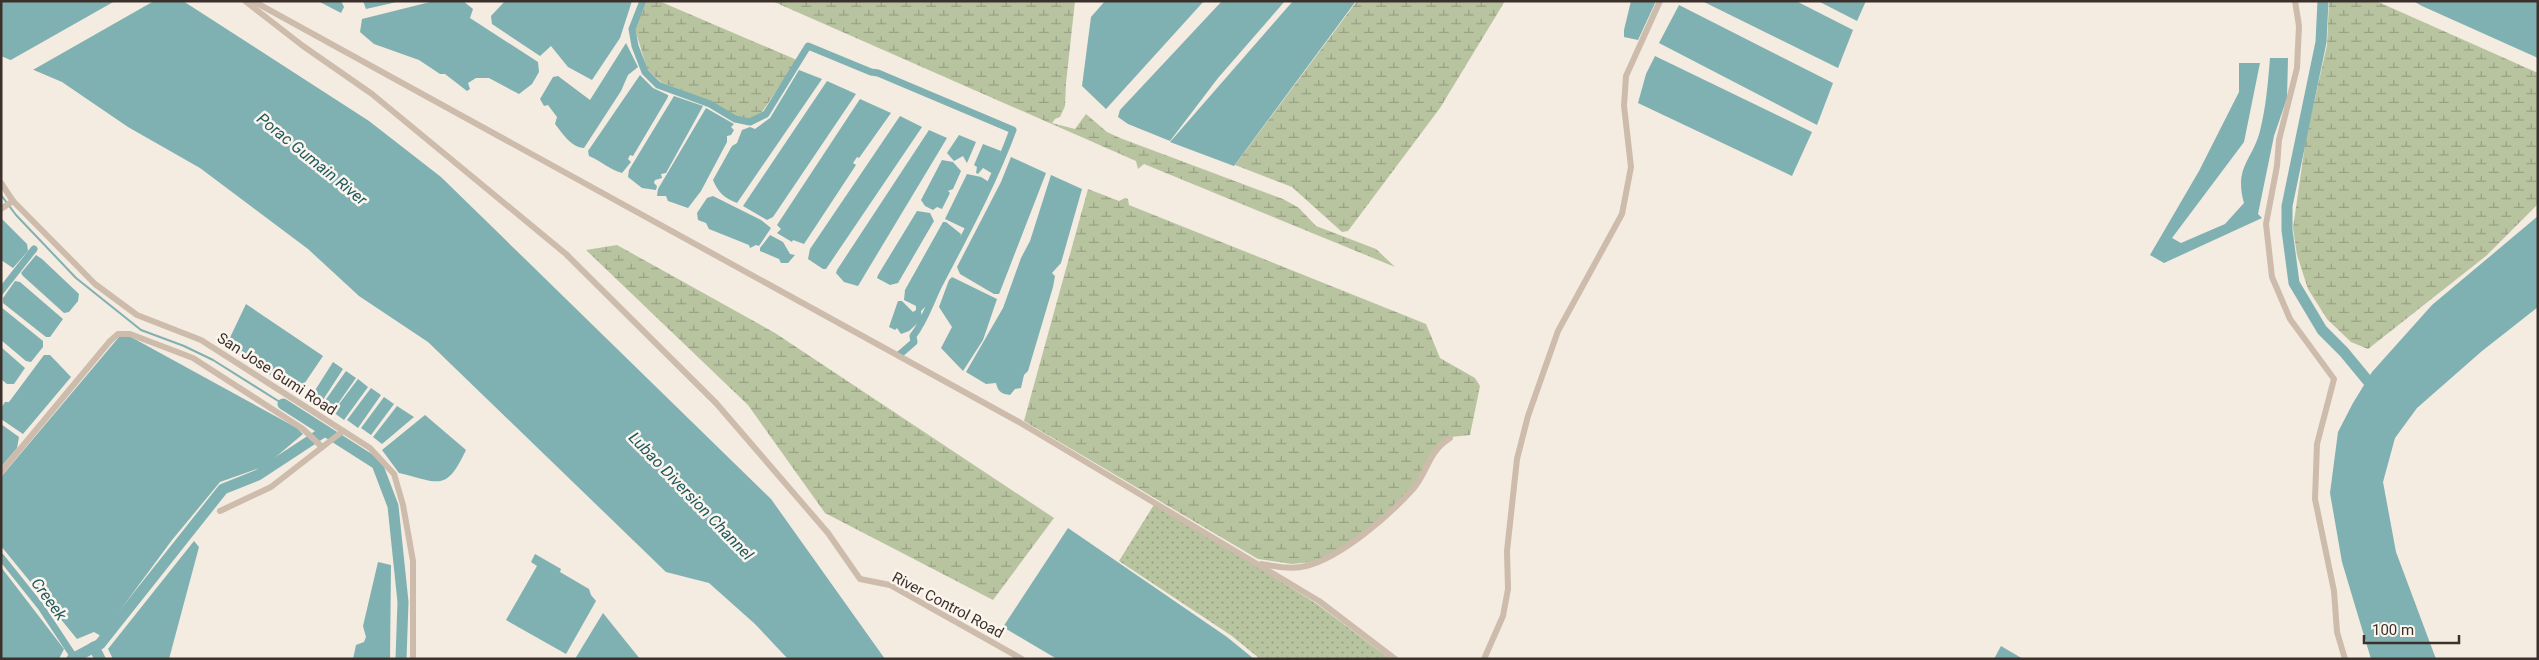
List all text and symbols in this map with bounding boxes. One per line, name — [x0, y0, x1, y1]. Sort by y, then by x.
water label: Porac Gumain River — [253, 109, 371, 210]
street label: San Jose Gumi Road — [214, 329, 340, 419]
water label: Lubao Diversion Channel — [625, 428, 757, 564]
street label: River Control Road — [889, 568, 1007, 642]
water label: Creeek — [27, 574, 71, 625]
scale bar — [2364, 612, 2459, 644]
text: 100 m — [2372, 621, 2414, 639]

